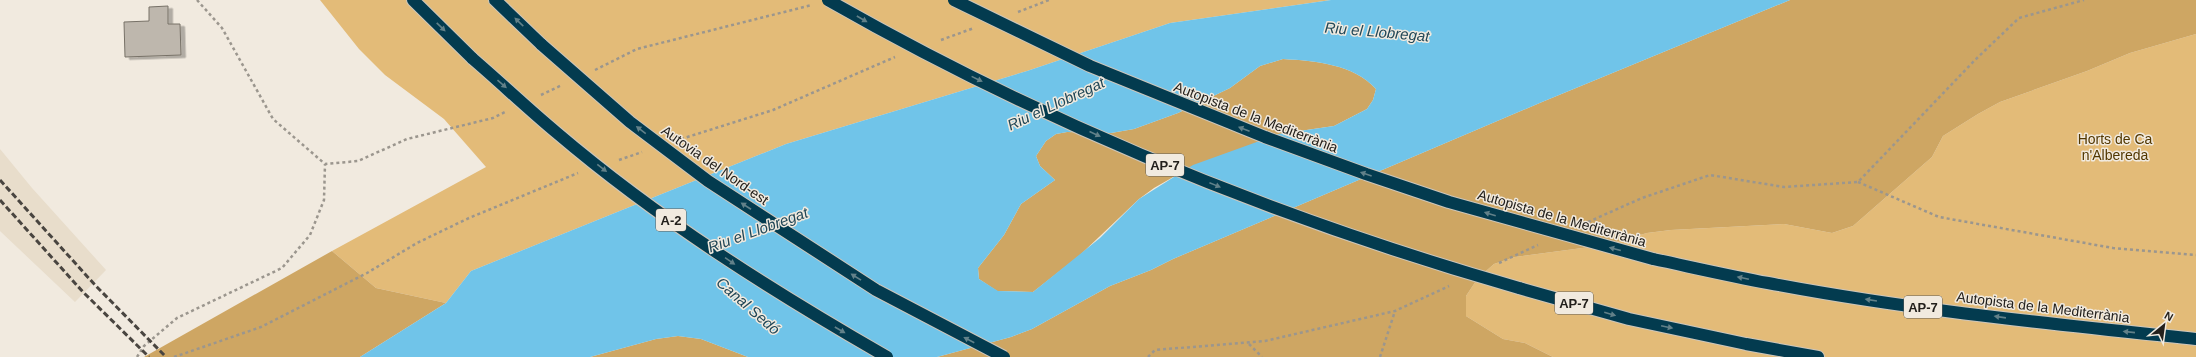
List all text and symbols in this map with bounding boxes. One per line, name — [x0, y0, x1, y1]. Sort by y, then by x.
one-way arrow — [856, 16, 868, 23]
one-way arrow — [514, 18, 524, 27]
water label: Riu el Llobregat — [1324, 18, 1431, 45]
one-way arrow — [436, 22, 446, 32]
water label: Riu el Llobregat — [1005, 73, 1108, 133]
one-way arrow — [972, 76, 983, 83]
street label: Autopista de la Mediterrània — [1172, 78, 1340, 156]
one-way arrow — [497, 80, 507, 89]
street label: Autovia del Nord-est — [658, 122, 772, 208]
one-way arrow — [636, 126, 646, 134]
one-way arrow — [1238, 126, 1250, 132]
one-way arrow — [1089, 131, 1101, 138]
park label: Horts de Ca n'Albereda — [2078, 131, 2153, 163]
road number: AP-7 — [1146, 154, 1184, 176]
one-way arrow — [596, 163, 607, 172]
one-way arrow — [1360, 171, 1372, 177]
one-way arrow — [1209, 182, 1220, 188]
street label: Autopista de la Mediterrània — [1476, 186, 1648, 250]
one-way arrow — [741, 202, 752, 210]
water label: Riu el Llobregat — [706, 203, 811, 255]
road number: A-2 — [656, 209, 686, 231]
one-way arrow — [1484, 211, 1496, 217]
one-way arrow — [1609, 246, 1621, 252]
one-way arrow — [724, 257, 735, 265]
water label: Canal Sedó — [713, 273, 783, 338]
one-way arrow — [850, 273, 862, 280]
one-way arrow — [1737, 275, 1749, 281]
street label: Autopista de la Mediterrània — [1956, 288, 2131, 326]
road number: AP-7 — [1555, 292, 1593, 314]
road number: AP-7 — [1904, 296, 1942, 318]
one-way arrow — [1865, 297, 1878, 303]
north arrow — [2144, 305, 2184, 345]
text: N — [2162, 309, 2175, 323]
one-way arrow — [1604, 311, 1616, 317]
one-way arrow — [1994, 314, 2006, 321]
one-way arrow — [1661, 325, 1673, 331]
one-way arrow — [834, 326, 846, 333]
one-way arrow — [2123, 329, 2135, 335]
one-way arrow — [963, 336, 975, 343]

